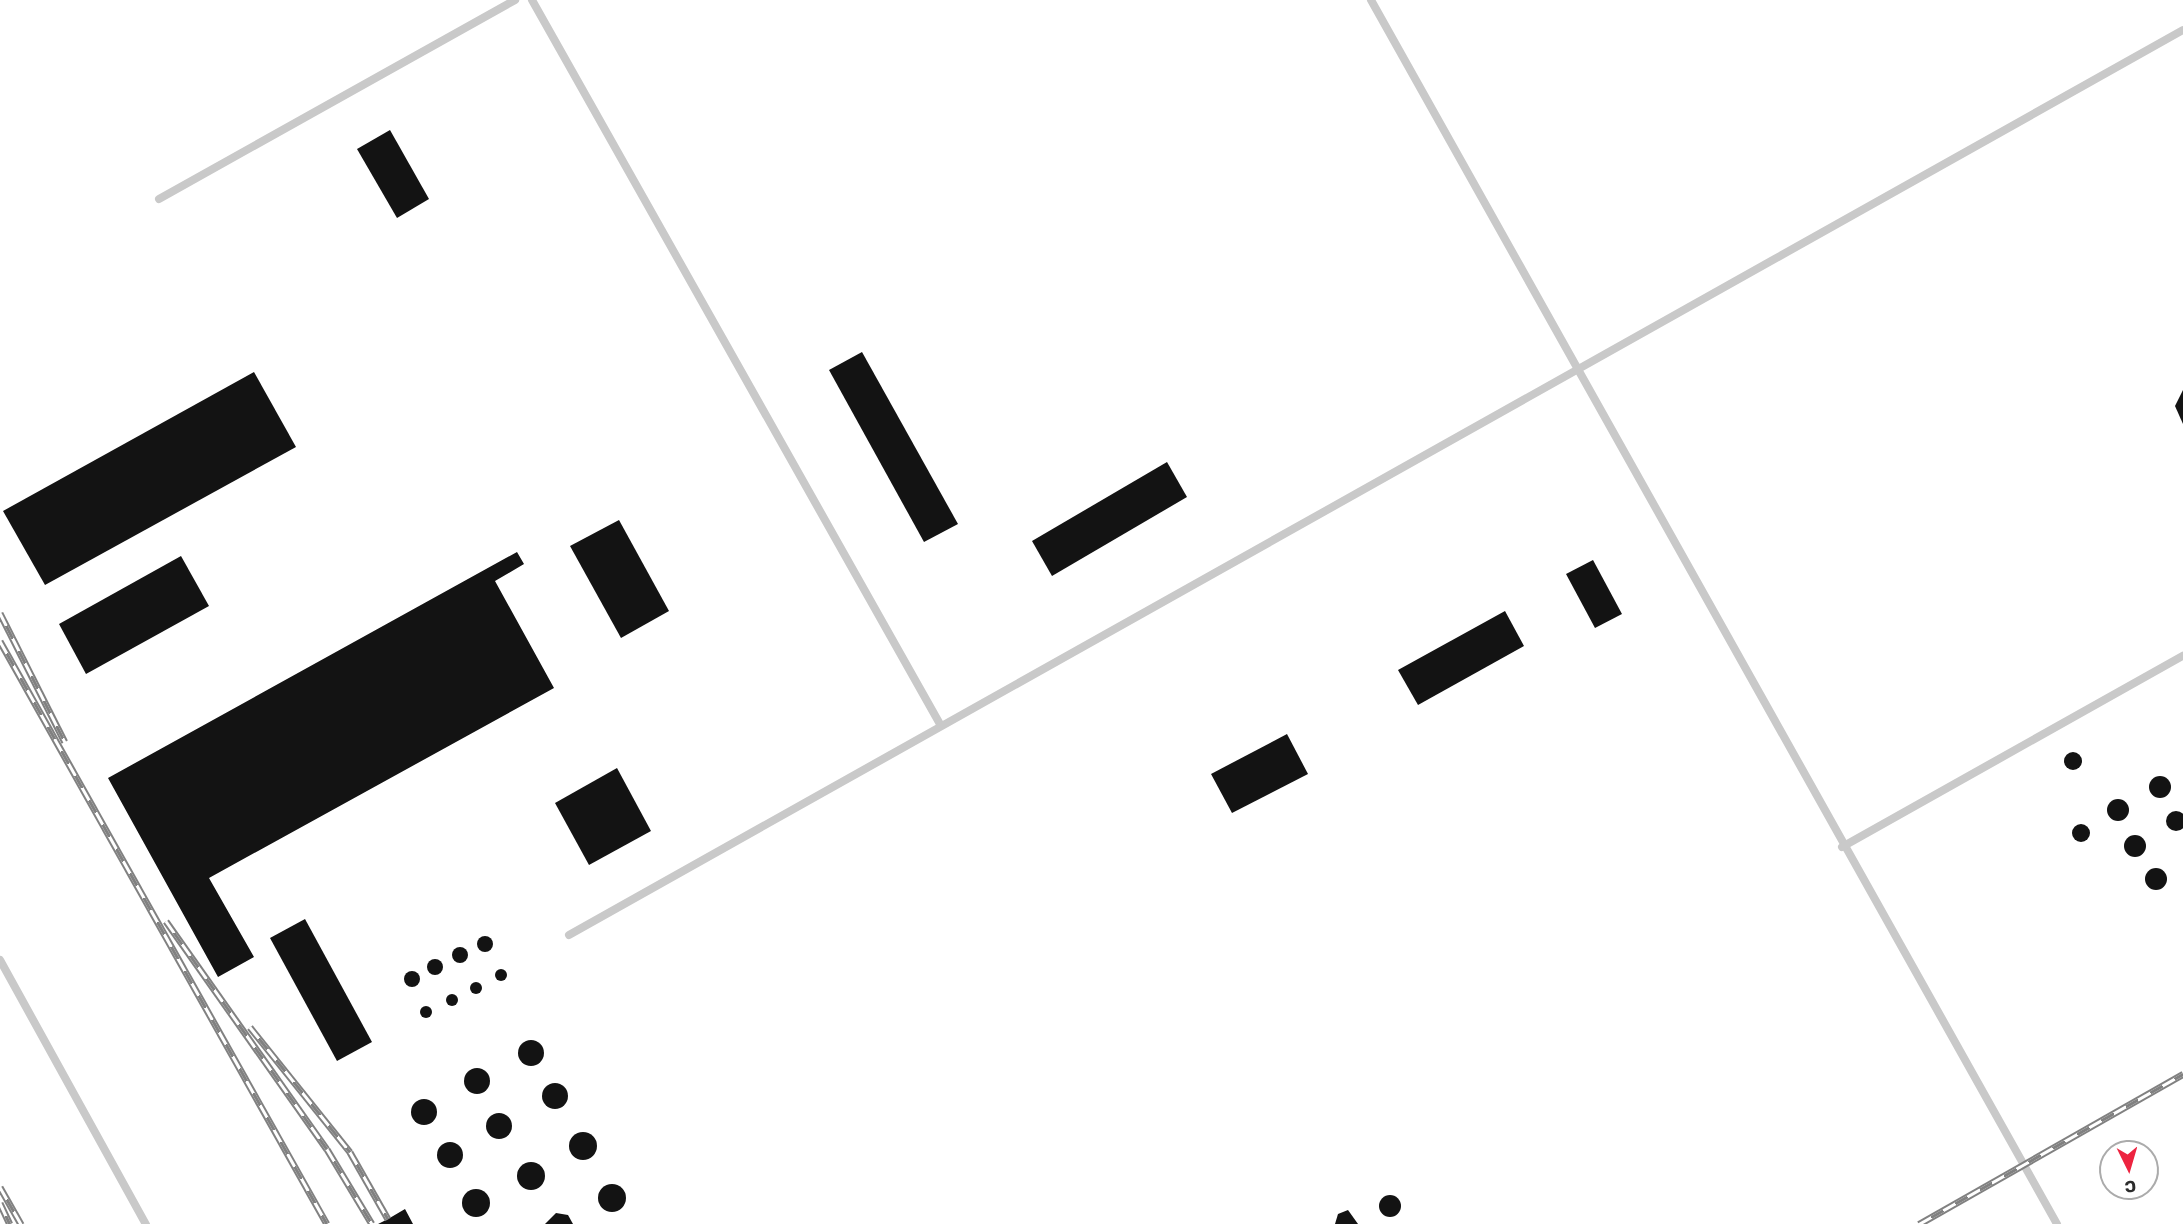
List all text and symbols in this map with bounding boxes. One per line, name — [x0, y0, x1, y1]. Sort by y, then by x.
north arrow — [2099, 1140, 2159, 1200]
text: С — [2124, 1176, 2137, 1196]

